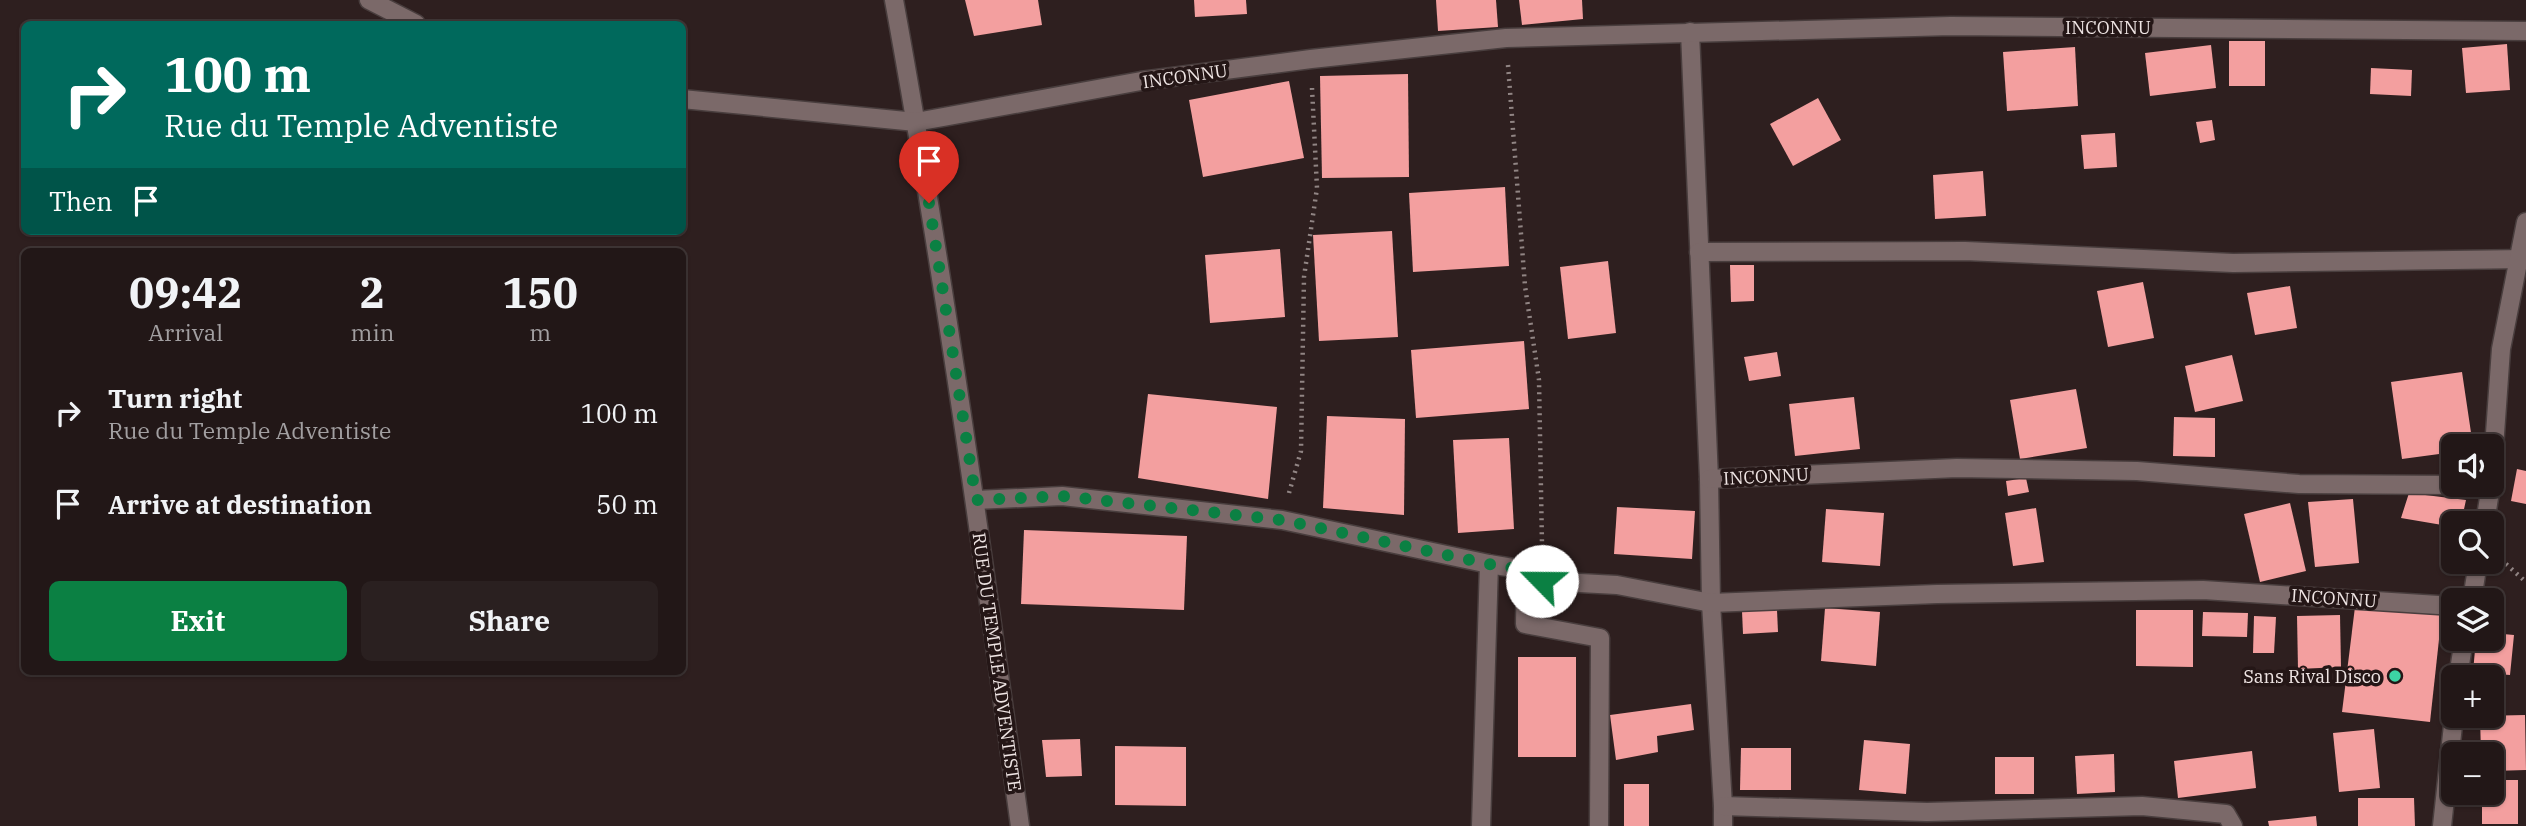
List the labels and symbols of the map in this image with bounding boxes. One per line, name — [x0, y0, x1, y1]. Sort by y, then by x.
street label: INCONNU — [2065, 16, 2151, 39]
street label: INCONNU — [1141, 59, 1229, 93]
pin — [899, 131, 959, 203]
street label: INCONNU — [1723, 462, 1809, 490]
street label: RUE DU TEMPLE ADVENTISTE — [967, 531, 1027, 793]
position arrow — [1505, 544, 1579, 618]
street label: INCONNU — [2290, 584, 2378, 612]
place label: Sans Rival Disco — [2243, 665, 2381, 688]
marker: Sans Rival Disco — [2387, 668, 2403, 684]

